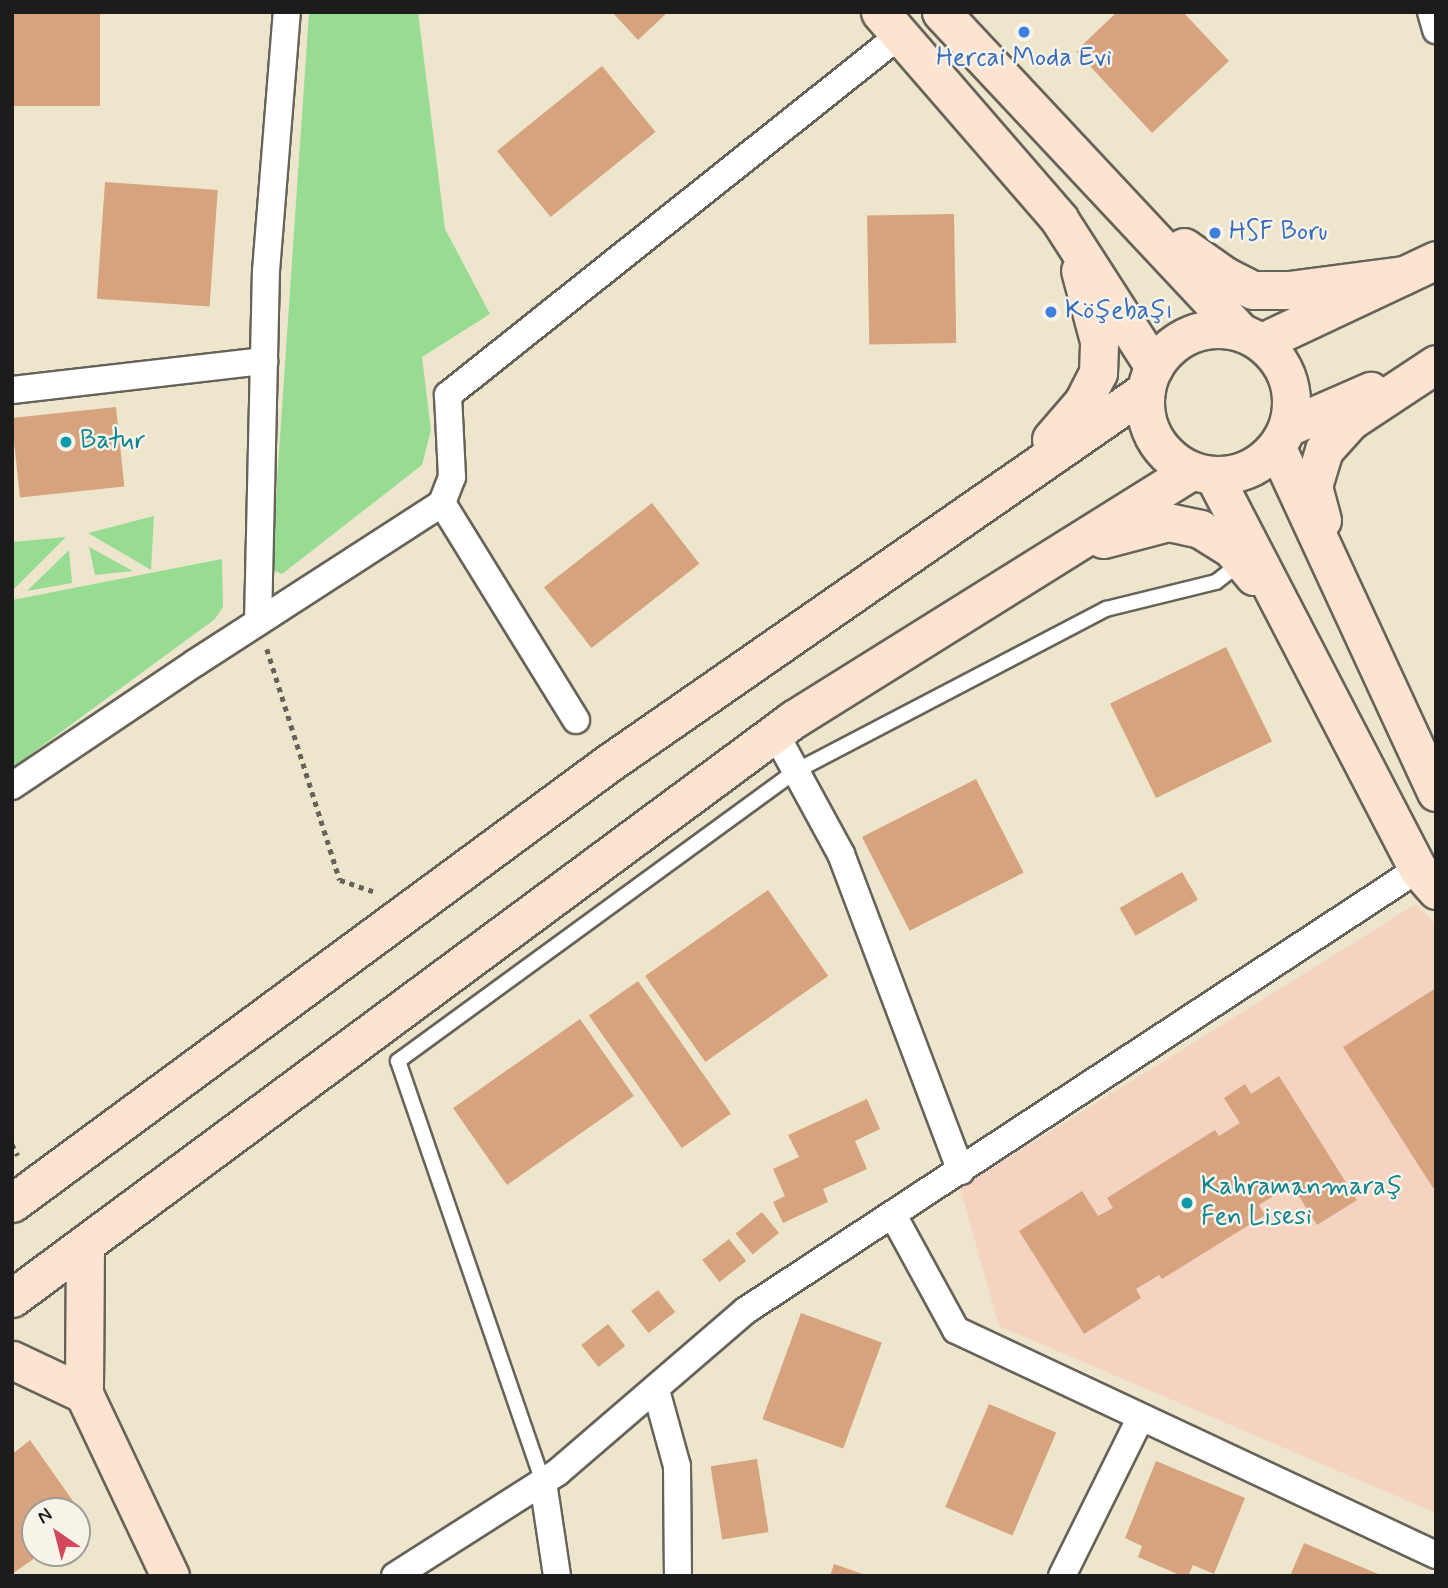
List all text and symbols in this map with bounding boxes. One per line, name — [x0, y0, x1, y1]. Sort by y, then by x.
marker: Hercai Moda Evi — [1016, 24, 1032, 40]
place label: Hercai Moda Evi — [936, 43, 1112, 75]
place label: HSF Boru — [1229, 217, 1327, 249]
marker: HSF Boru — [1207, 225, 1223, 241]
place label: Köşebaşı — [1065, 296, 1173, 328]
marker: Köşebaşı — [1043, 304, 1059, 320]
place label: Batur — [80, 426, 146, 458]
marker: Batur — [58, 434, 74, 450]
place label: Kahramanmaraş Fen Lisesi — [1201, 1172, 1402, 1234]
marker: Kahramanmaraş Fen Lisesi — [1179, 1195, 1195, 1211]
north arrow — [21, 1497, 91, 1567]
text: N — [32, 1502, 57, 1530]

